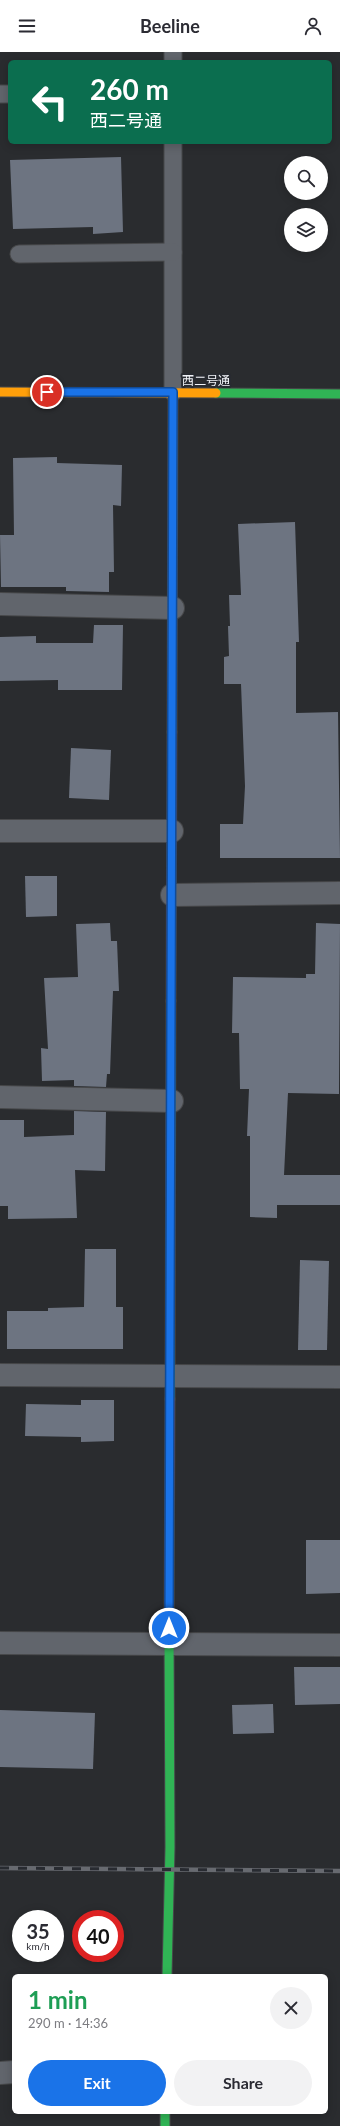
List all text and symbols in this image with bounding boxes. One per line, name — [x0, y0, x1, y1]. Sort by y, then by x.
icon: menu — [16, 15, 38, 37]
text: Beeline — [140, 15, 200, 37]
icon: person — [302, 15, 324, 37]
text: 260 m — [90, 72, 169, 106]
icon: left — [24, 76, 76, 128]
text: 西二号通 — [90, 109, 162, 131]
map controls — [284, 156, 328, 252]
button: search — [284, 156, 328, 200]
button: layers — [284, 208, 328, 252]
street label: 西二号通 — [182, 373, 230, 388]
pin — [30, 375, 64, 409]
icon: arrive — [36, 381, 58, 403]
position arrow — [148, 1607, 190, 1649]
speed limit sign: 40 — [72, 1910, 124, 1962]
text: 35 — [26, 1919, 50, 1943]
text: km/h — [26, 1940, 50, 1952]
text: 1 min — [28, 1985, 88, 2014]
button: close — [270, 1987, 312, 2029]
text: 290 m · 14:36 — [28, 2015, 108, 2031]
button: Exit — [28, 2060, 166, 2106]
button: Share — [174, 2060, 312, 2106]

